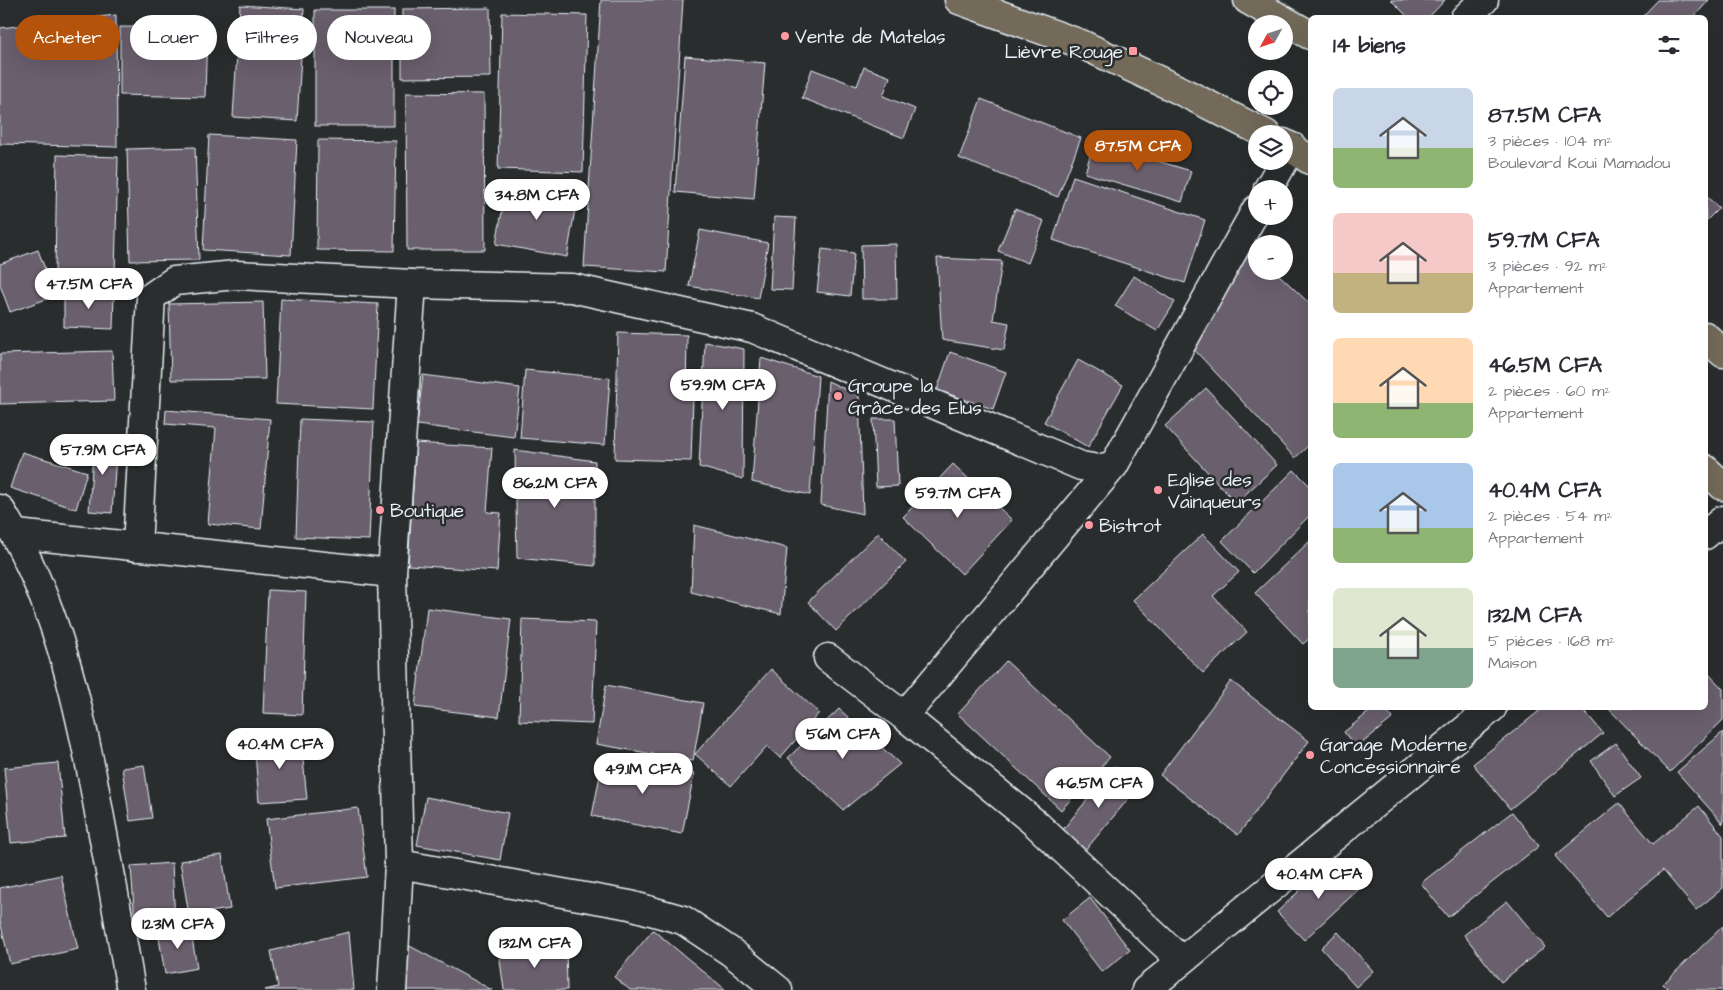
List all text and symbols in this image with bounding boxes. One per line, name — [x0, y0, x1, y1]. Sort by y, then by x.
chip: Acheter — [15, 15, 120, 60]
chip: Louer — [130, 15, 217, 60]
chip: Filtres — [227, 15, 317, 60]
chip: Nouveau — [327, 15, 431, 60]
north arrow — [1248, 15, 1292, 60]
map controls — [1248, 15, 1293, 280]
place label: Vente de Matelas — [795, 24, 945, 51]
marker: Vente de Matelas — [779, 30, 791, 42]
text: 14 biens — [1333, 31, 1406, 60]
icon: filters — [1655, 31, 1683, 59]
place label: Lièvre Rouge — [1005, 39, 1123, 67]
marker: Lièvre Rouge — [1127, 45, 1139, 57]
button: locate — [1248, 70, 1293, 115]
text: 87.5M CFA — [1488, 101, 1601, 130]
icon: home — [1373, 108, 1433, 168]
button: layers — [1248, 125, 1293, 170]
pin: 87.5M CFA — [1081, 130, 1195, 172]
text: 3 pièces · 104 m² — [1488, 130, 1612, 152]
text: 87.5M CFA — [1095, 135, 1181, 157]
text: Boulevard Koui Mamadou — [1488, 152, 1670, 174]
pin: 34.8M CFA — [480, 178, 594, 221]
button: + — [1248, 180, 1293, 225]
text: 34.8M CFA — [495, 184, 579, 206]
text: 59.7M CFA — [1488, 226, 1599, 255]
icon: home — [1373, 233, 1433, 293]
button: − — [1248, 235, 1293, 280]
text: 3 pièces · 92 m² — [1488, 255, 1608, 277]
pin: 47.5M CFA — [32, 268, 146, 310]
text: 47.5M CFA — [46, 273, 132, 295]
text: Appartement — [1488, 277, 1584, 299]
text: 46.5M CFA — [1488, 351, 1602, 380]
icon: home — [1373, 358, 1433, 418]
pin: 59.9M CFA — [666, 368, 780, 411]
place label: Groupe la Grâce des Elus — [848, 373, 982, 422]
text: 59.9M CFA — [681, 374, 765, 396]
text: 2 pièces · 60 m² — [1488, 380, 1610, 402]
marker: Groupe la Grâce des Elus — [832, 390, 844, 402]
text: Appartement — [1488, 402, 1584, 424]
pin: 57.9M CFA — [46, 434, 160, 476]
text: 57.9M CFA — [61, 439, 145, 461]
pin: 86.2M CFA — [498, 466, 612, 509]
place label: Eglise des Vainqueurs — [1168, 467, 1261, 516]
text: 86.2M CFA — [513, 472, 597, 494]
pin: 59.7M CFA — [901, 476, 1015, 519]
text: 40.4M CFA — [1488, 476, 1601, 505]
text: 59.7M CFA — [916, 482, 1000, 504]
icon: home — [1373, 483, 1433, 543]
marker: Eglise des Vainqueurs — [1152, 484, 1164, 496]
place label: Boutique — [390, 498, 464, 525]
marker: Boutique — [374, 504, 386, 516]
text: 2 pièces · 54 m² — [1488, 505, 1613, 527]
place label: Bistrot — [1099, 513, 1162, 540]
marker: Bistrot — [1083, 519, 1095, 531]
text: Appartement — [1488, 527, 1584, 549]
text: 132M CFA — [1488, 601, 1582, 630]
icon: home — [1373, 608, 1433, 668]
text: 5 pièces · 168 m² — [1488, 630, 1615, 652]
text: Maison — [1488, 652, 1537, 674]
pin: 56M CFA — [797, 718, 889, 760]
text: 56M CFA — [806, 723, 880, 745]
pin: 40.4M CFA — [223, 728, 337, 770]
place label: Garage Moderne Concessionnaire — [1320, 732, 1467, 781]
text: 40.4M CFA — [237, 733, 323, 755]
marker: Garage Moderne Concessionnaire — [1304, 749, 1316, 761]
pin: 49.1M CFA — [586, 752, 700, 795]
text: 49.1M CFA — [605, 758, 681, 780]
pin: 46.5M CFA — [1042, 766, 1156, 809]
text: 46.5M CFA — [1056, 772, 1142, 794]
pin: 40.4M CFA — [1262, 858, 1376, 900]
text: 40.4M CFA — [1276, 863, 1362, 885]
pin: 123M CFA — [126, 908, 230, 950]
text: 123M CFA — [142, 913, 214, 935]
pin: 132M CFA — [483, 926, 587, 969]
text: 132M CFA — [499, 932, 571, 954]

